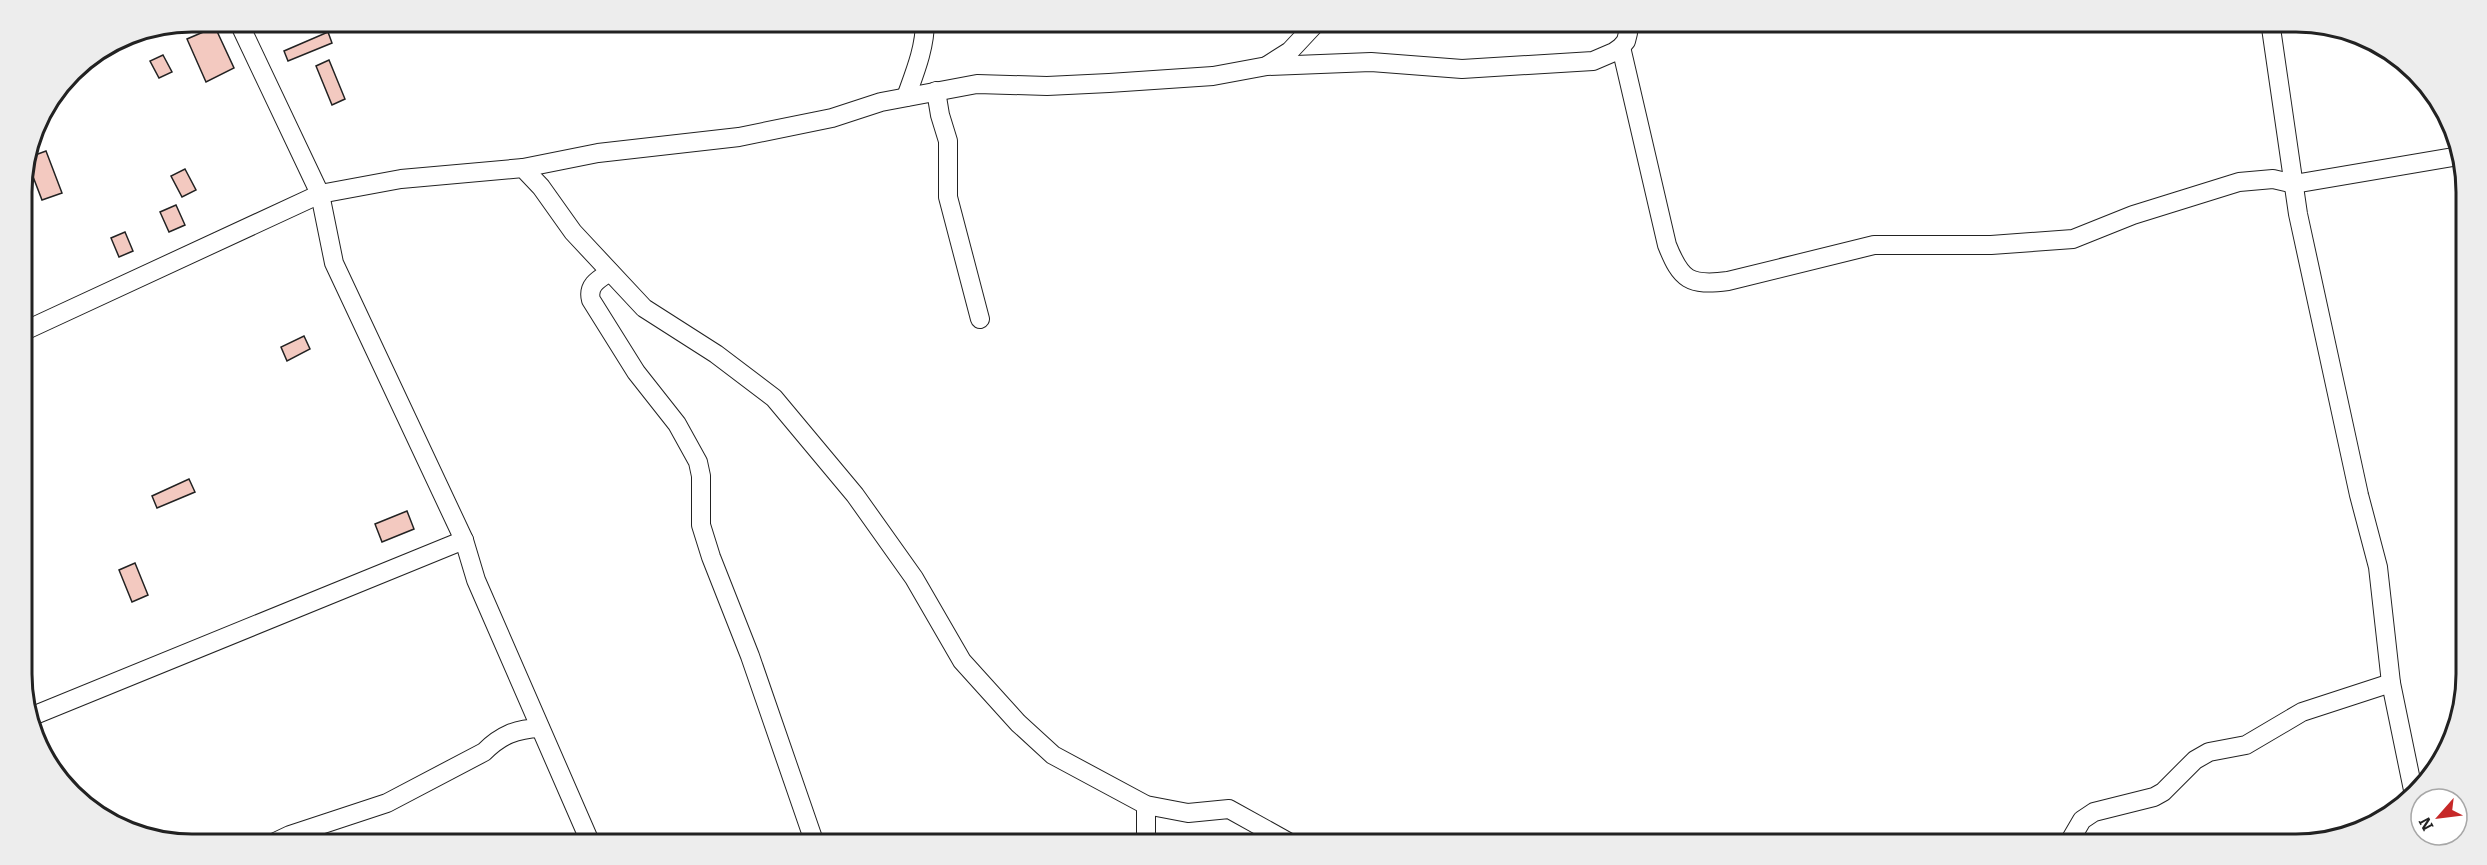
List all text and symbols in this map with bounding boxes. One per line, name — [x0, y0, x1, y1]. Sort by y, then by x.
north arrow — [2409, 787, 2469, 847]
text: N — [2415, 814, 2437, 834]

